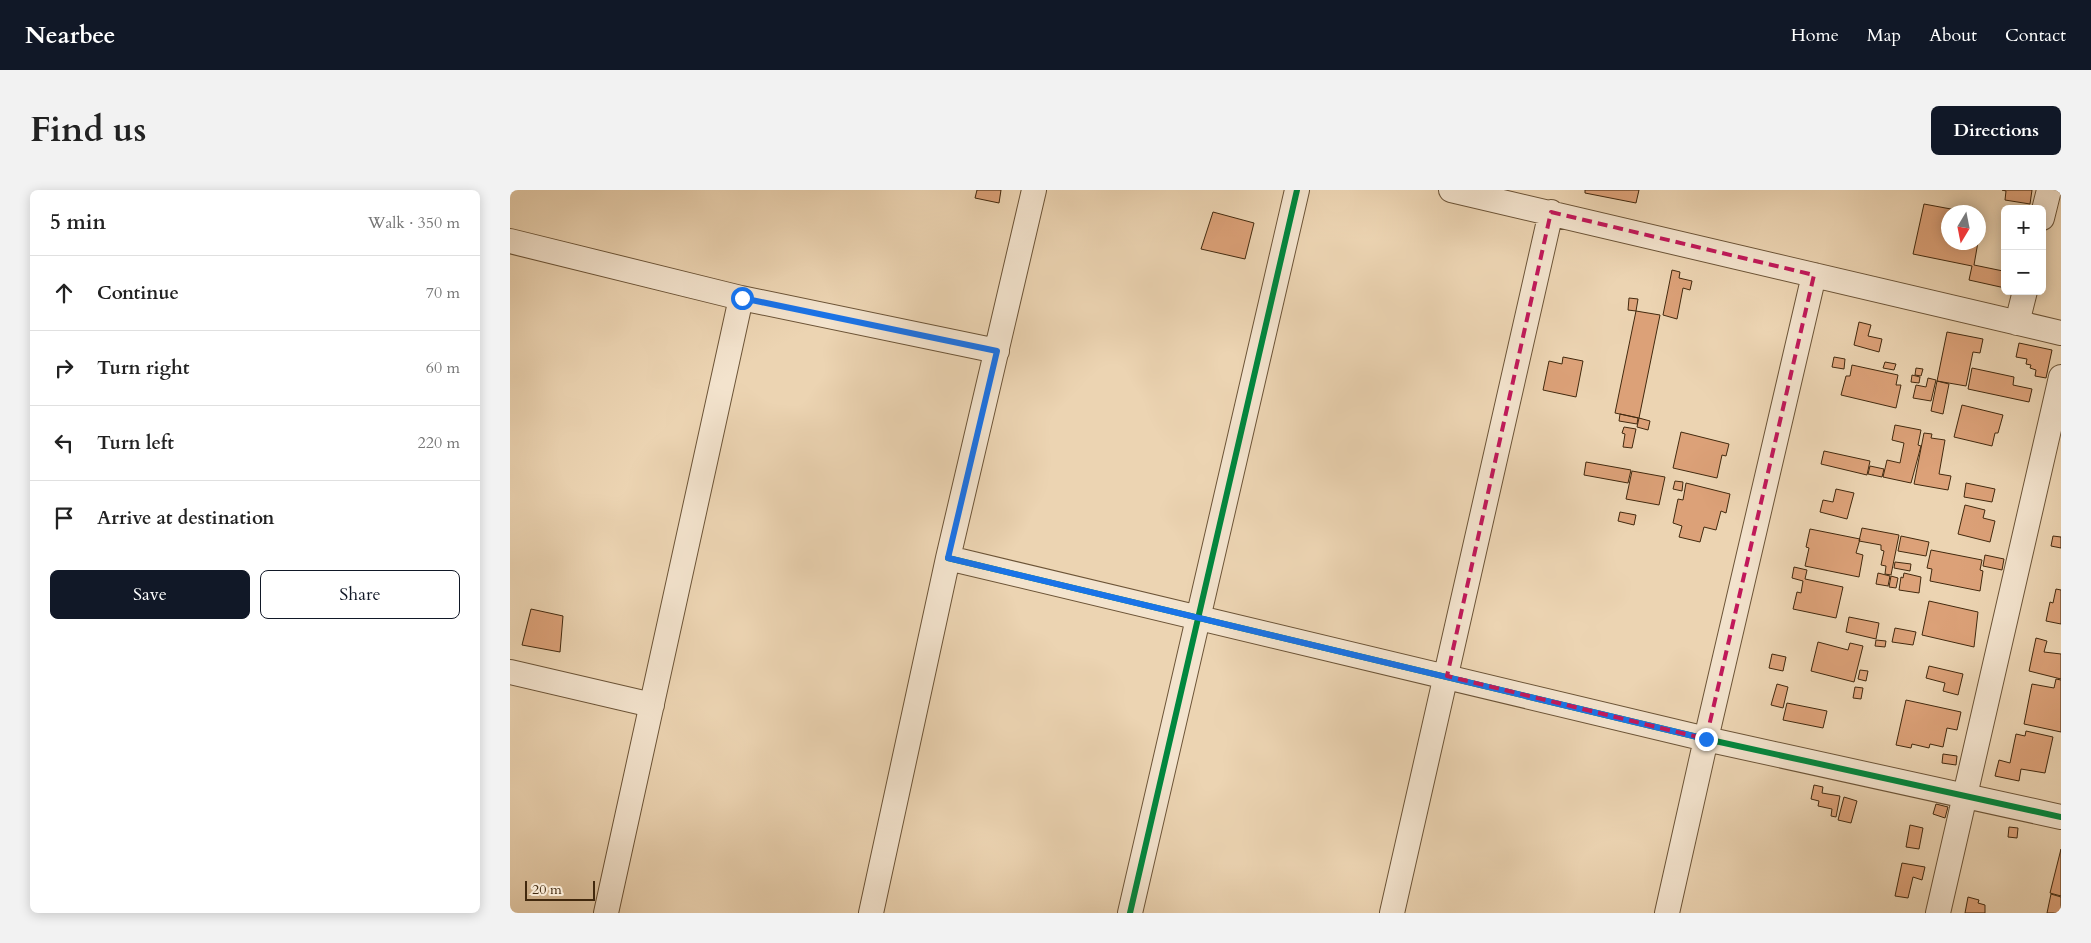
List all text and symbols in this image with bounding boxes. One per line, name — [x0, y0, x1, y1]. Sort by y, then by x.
text: Nearbee — [25, 19, 115, 52]
text: Home — [1791, 23, 1839, 48]
text: Map — [1867, 23, 1901, 48]
text: About — [1929, 23, 1977, 48]
text: Contact — [2005, 23, 2066, 48]
text: Find us — [30, 106, 146, 154]
button: Directions — [1931, 106, 2061, 155]
north arrow — [1941, 205, 1986, 250]
map controls — [2001, 205, 2046, 295]
button: + — [2001, 205, 2046, 250]
text: 5 min — [50, 208, 106, 237]
text: Walk · 350 m — [368, 212, 460, 234]
button: − — [2001, 250, 2046, 295]
icon: ahead — [50, 279, 78, 307]
text: Continue — [97, 280, 179, 306]
text: 70 m — [426, 282, 460, 304]
route start — [731, 287, 754, 310]
icon: right — [50, 354, 78, 382]
text: Turn right — [97, 355, 189, 381]
text: 60 m — [426, 357, 460, 379]
icon: left — [50, 429, 78, 457]
text: Turn left — [97, 430, 174, 456]
text: 220 m — [418, 432, 460, 454]
icon: arrive — [50, 504, 78, 532]
text: Arrive at destination — [97, 505, 274, 531]
button: Save — [50, 570, 250, 619]
button: Share — [260, 570, 460, 619]
route end — [1695, 728, 1718, 751]
scale bar — [525, 878, 595, 901]
text: 20 m — [532, 880, 562, 899]

